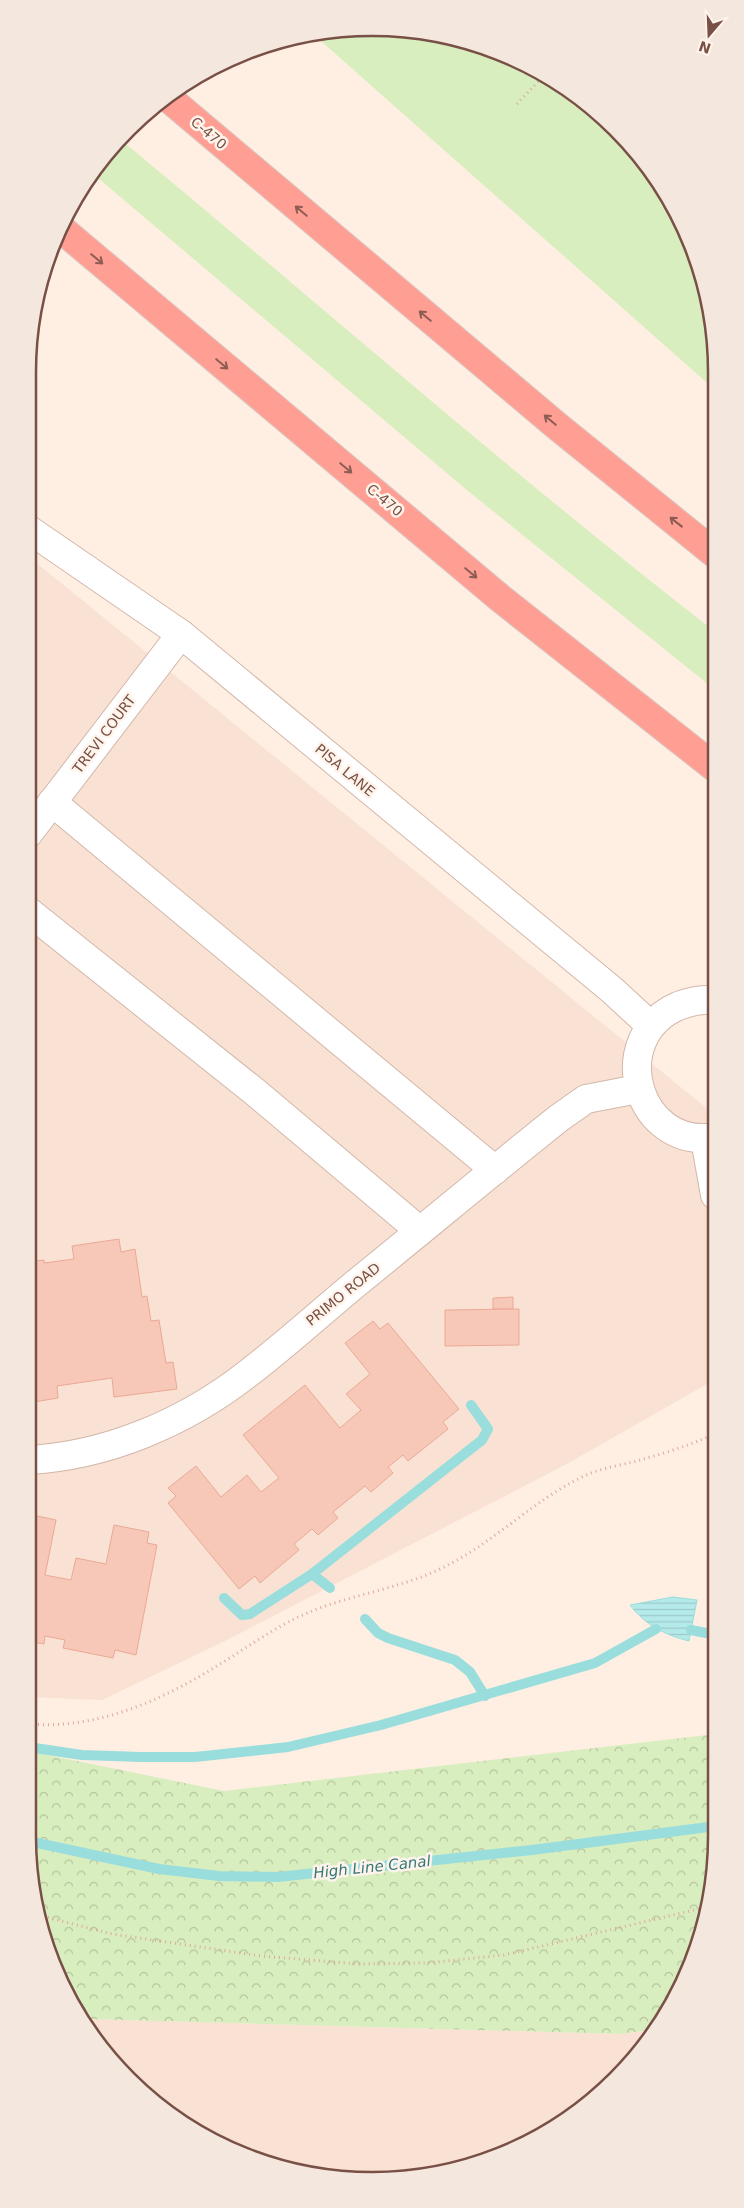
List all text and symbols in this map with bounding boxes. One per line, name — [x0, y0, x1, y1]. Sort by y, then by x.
north arrow — [684, 10, 734, 60]
text: N — [697, 38, 713, 57]
street label: C-470 — [188, 114, 230, 152]
one-way arrow — [294, 205, 307, 216]
one-way arrow — [90, 254, 103, 265]
one-way arrow — [419, 310, 432, 321]
one-way arrow — [215, 358, 228, 369]
one-way arrow — [543, 414, 556, 425]
one-way arrow — [339, 463, 352, 474]
street label: C-470 — [364, 481, 406, 519]
one-way arrow — [670, 517, 683, 528]
one-way arrow — [464, 567, 477, 578]
street label: TREVI COURT — [69, 691, 139, 777]
street label: PISA LANE — [312, 740, 378, 800]
street label: PRIMO ROAD — [303, 1259, 383, 1329]
water label: High Line Canal — [312, 1852, 432, 1882]

